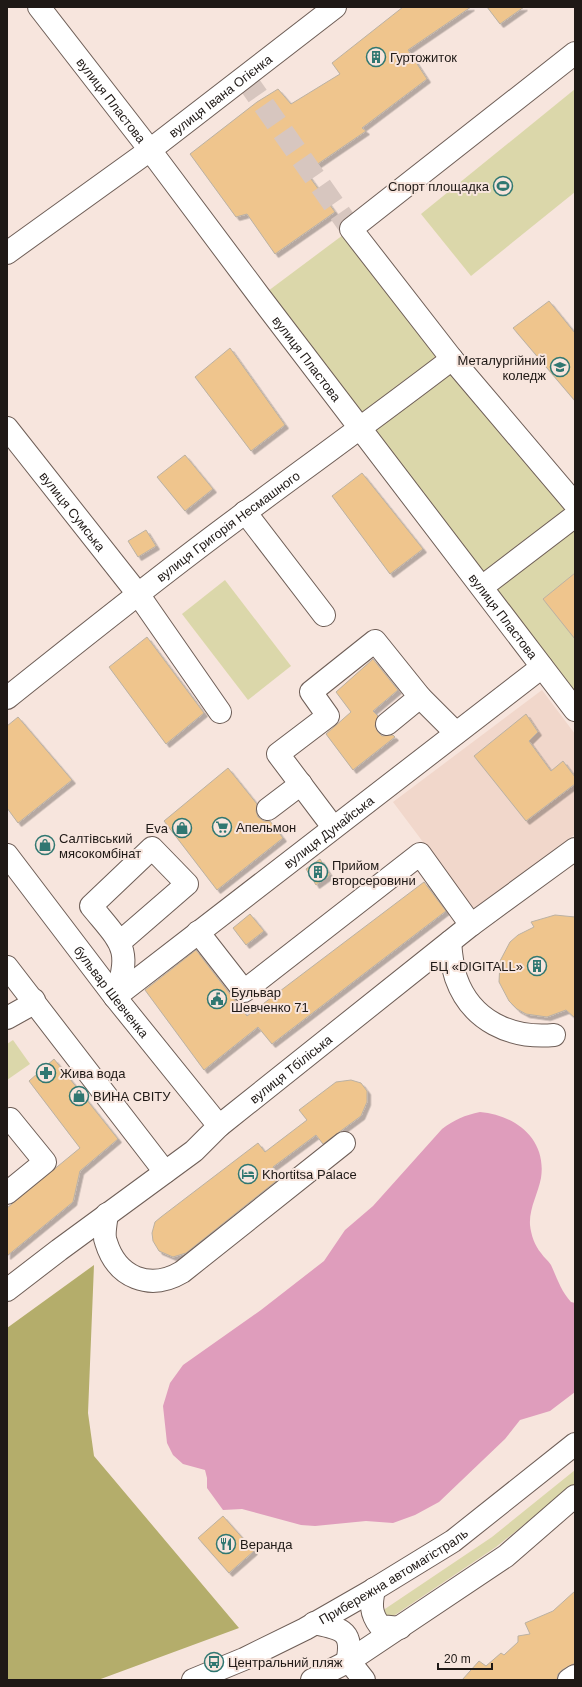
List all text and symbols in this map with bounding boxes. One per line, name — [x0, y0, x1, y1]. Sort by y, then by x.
building icon: Гуртожиток — [365, 46, 387, 68]
place label: Гуртожиток — [390, 50, 457, 65]
street label: вулиця Івана Огієнка — [166, 51, 275, 140]
street label: вулиця Пластова — [74, 55, 149, 146]
sports icon: Спорт площадка — [492, 175, 514, 197]
place label: Спорт площадка — [388, 179, 490, 194]
street label: вулиця Пластова — [270, 313, 345, 405]
place label: Металургійний коледж — [457, 353, 546, 383]
school or university icon: Металургійний коледж — [549, 356, 571, 378]
street label: вулиця Сумська — [37, 468, 109, 555]
street label: вулиця Григорія Несмашного — [153, 468, 303, 584]
street label: вулиця Пластова — [466, 570, 541, 662]
street label: вулиця Дунайська — [281, 792, 377, 871]
supermarket icon: Апельмон — [211, 816, 233, 838]
shop icon: Eva — [171, 817, 193, 839]
place label: Апельмон — [236, 820, 296, 835]
place label: Eva — [146, 821, 169, 836]
place label: Салтівський мясокомбінат — [59, 831, 141, 861]
shop icon: Салтівський мясокомбінат — [34, 834, 56, 856]
place label: Прийом вторсеровини — [332, 858, 416, 888]
building icon: Прийом вторсеровини — [307, 861, 329, 883]
street label: бульвар Шевченка — [71, 943, 153, 1041]
building icon: БЦ «DIGITALL» — [526, 955, 548, 977]
place label: БЦ «DIGITALL» — [430, 959, 523, 974]
place label: Бульвар Шевченко 71 — [231, 985, 309, 1015]
public building icon: Бульвар Шевченко 71 — [206, 988, 228, 1010]
street label: вулиця Тбіліська — [246, 1031, 335, 1106]
pharmacy icon: Жива вода — [35, 1062, 57, 1084]
place label: Жива вода — [60, 1066, 126, 1081]
shop icon: ВИНА СВІТУ — [68, 1085, 90, 1107]
place label: ВИНА СВІТУ — [93, 1089, 171, 1104]
hotel icon: Khortitsa Palace — [237, 1163, 259, 1185]
place label: Khortitsa Palace — [262, 1167, 357, 1182]
street label: Прибережна автомагістраль — [316, 1525, 471, 1627]
restaurant icon: Веранда — [215, 1533, 237, 1555]
place label: Веранда — [240, 1537, 293, 1552]
scale bar — [438, 1645, 492, 1671]
bus stop icon: Центральний пляж — [203, 1651, 225, 1673]
text: 20 m — [444, 1652, 471, 1666]
place label: Центральний пляж — [228, 1655, 343, 1670]

